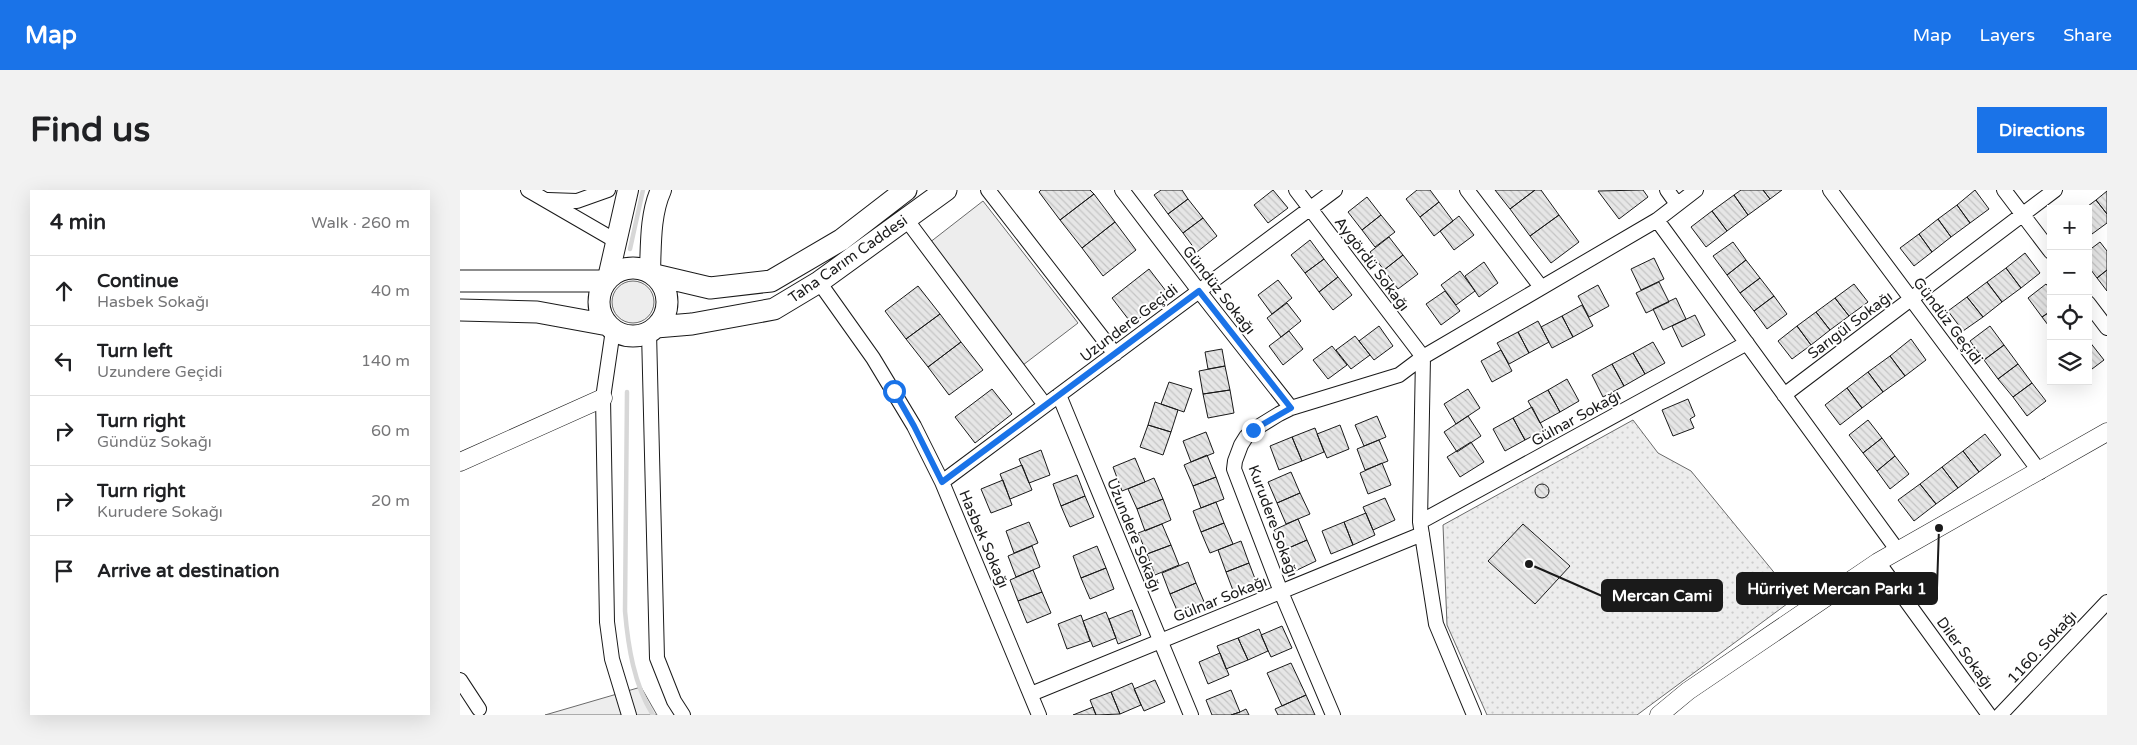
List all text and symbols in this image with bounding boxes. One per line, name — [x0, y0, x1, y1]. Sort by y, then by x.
text: Map — [25, 21, 77, 50]
text: Map — [1913, 24, 1952, 46]
text: Layers — [1980, 24, 2035, 46]
text: Share — [2063, 24, 2112, 46]
button: Directions — [1977, 107, 2107, 153]
text: Find us — [30, 109, 150, 151]
map controls — [2047, 205, 2092, 385]
button: + — [2047, 205, 2092, 250]
text: 4 min — [50, 210, 106, 235]
street label: Taha Carım Caddesi — [785, 211, 911, 307]
text: Walk · 260 m — [311, 213, 410, 233]
street label: Aygördü Sokağı — [1331, 213, 1413, 315]
street label: Gündüz Sokağı — [1179, 242, 1259, 338]
button: − — [2047, 250, 2092, 295]
text: Continue — [97, 270, 179, 292]
street label: Gündüz Geçidi — [1909, 274, 1987, 368]
icon: ahead — [50, 277, 78, 305]
street label: Uzundere Geçidi — [1077, 280, 1181, 366]
text: 40 m — [371, 281, 410, 301]
street label: Sarıgül Sokağı — [1804, 287, 1896, 363]
text: Hasbek Sokağı — [97, 292, 209, 312]
button: locate — [2047, 295, 2092, 340]
text: Turn left — [97, 340, 173, 362]
button: layers — [2047, 340, 2092, 385]
icon: left — [50, 347, 78, 375]
text: 140 m — [361, 351, 410, 371]
text: Uzundere Geçidi — [97, 362, 223, 382]
route start — [883, 380, 906, 403]
street label: Gülnar Sokağı — [1528, 386, 1624, 450]
text: Turn right — [97, 410, 185, 432]
icon: right — [50, 417, 78, 445]
route end — [1242, 419, 1265, 442]
text: 60 m — [371, 421, 410, 441]
text: Gündüz Sokağı — [97, 432, 212, 452]
street label: Kurudere Sokağı — [1244, 463, 1302, 579]
street label: Uzundere Sokağı — [1103, 476, 1165, 594]
text: Turn right — [97, 480, 185, 502]
icon: right — [50, 487, 78, 515]
street label: Hasbek Sokağı — [955, 487, 1013, 591]
text: 20 m — [371, 491, 410, 511]
text: Kurudere Sokağı — [97, 502, 223, 522]
icon: arrive — [50, 557, 78, 585]
text: Arrive at destination — [97, 560, 280, 582]
street label: Gülnar Sokağı — [1171, 572, 1269, 626]
callout: Hürriyet Mercan Parkı 1 — [1737, 573, 1937, 604]
text: Hürriyet Mercan Parkı 1 — [1747, 579, 1927, 599]
callout: Mercan Cami — [1602, 580, 1722, 611]
text: Mercan Cami — [1612, 586, 1712, 606]
street label: 1160. Sokağı — [2004, 607, 2080, 687]
street label: Diler Sokağı — [1933, 613, 1997, 693]

